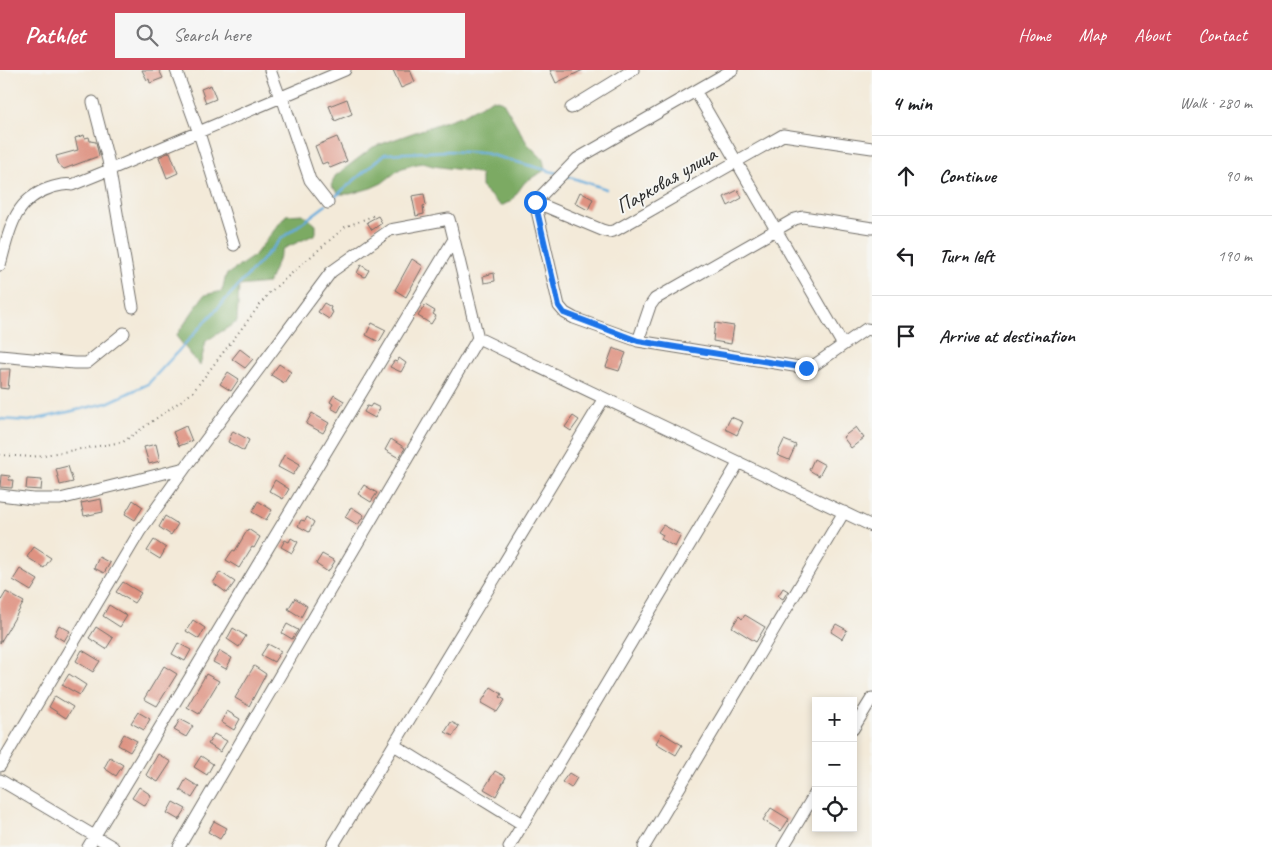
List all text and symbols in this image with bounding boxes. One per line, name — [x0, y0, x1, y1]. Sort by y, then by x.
search box — [115, 13, 465, 58]
text: Pathlet — [25, 20, 85, 50]
icon: search — [133, 21, 161, 49]
text: Search here — [173, 23, 251, 47]
text: Home — [1018, 24, 1051, 46]
text: Map — [1079, 24, 1106, 46]
text: About — [1134, 24, 1170, 46]
text: Contact — [1198, 24, 1247, 46]
text: 4 min — [892, 90, 932, 116]
text: Walk · 280 m — [1180, 93, 1252, 113]
street label: Парковая улица — [611, 140, 723, 219]
icon: ahead — [892, 162, 920, 190]
text: Continue — [939, 164, 996, 188]
text: 90 m — [1225, 166, 1252, 186]
route start — [524, 191, 547, 214]
icon: left — [892, 242, 920, 270]
text: Turn left — [939, 244, 994, 268]
text: 190 m — [1218, 246, 1252, 266]
icon: arrive — [892, 322, 920, 350]
text: Arrive at destination — [939, 324, 1075, 348]
route end — [795, 357, 818, 380]
map controls — [812, 697, 857, 832]
button: + — [812, 697, 857, 742]
button: − — [812, 742, 857, 787]
button: locate — [812, 787, 857, 832]

